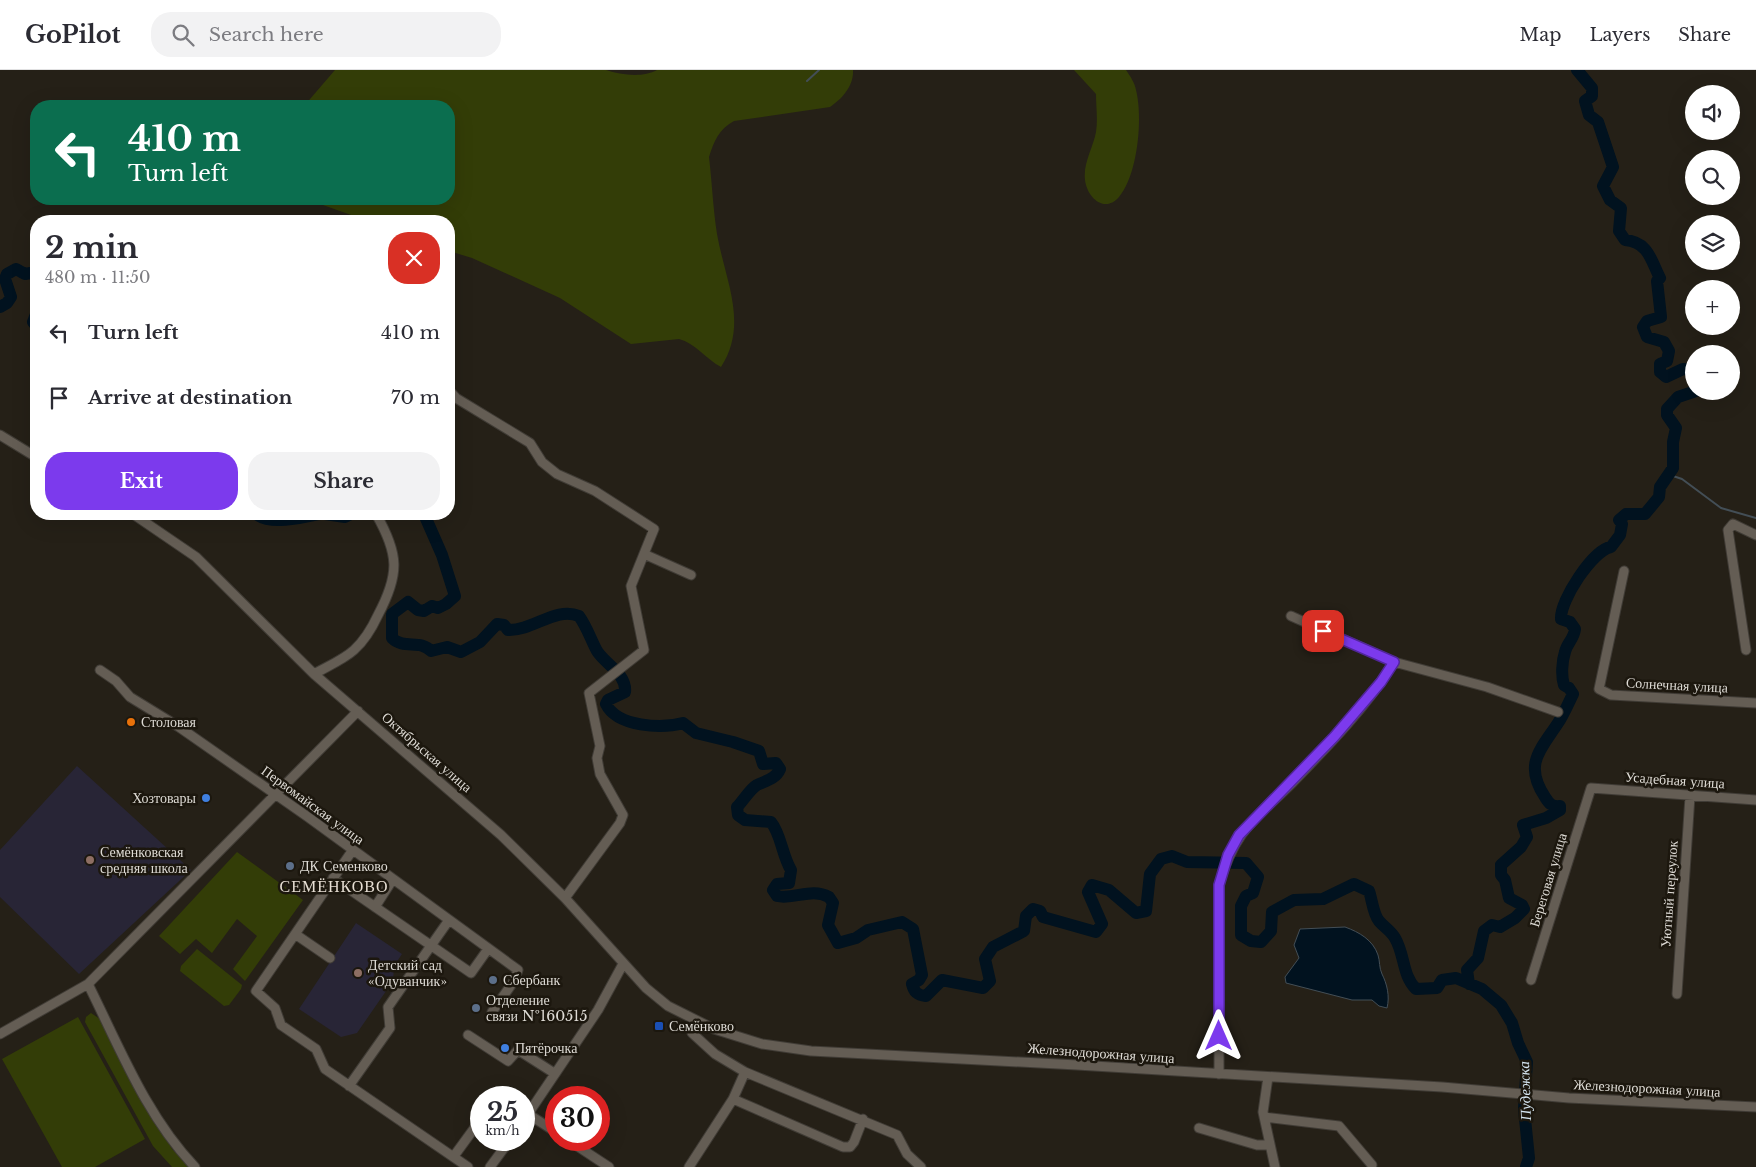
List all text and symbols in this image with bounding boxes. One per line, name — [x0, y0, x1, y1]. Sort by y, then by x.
search box — [151, 12, 501, 57]
text: GoPilot — [25, 20, 121, 49]
icon: search — [169, 21, 197, 49]
text: Search here — [209, 23, 324, 46]
text: Map — [1520, 24, 1561, 46]
text: Layers — [1589, 24, 1650, 46]
text: Share — [1678, 24, 1731, 46]
map controls — [1685, 85, 1740, 400]
button: sound — [1685, 85, 1740, 140]
text: 410 m — [128, 117, 241, 160]
icon: left — [45, 120, 110, 185]
button: search — [1685, 150, 1740, 205]
text: Turn left — [128, 160, 228, 187]
button: layers — [1685, 215, 1740, 270]
text: 2 min — [45, 229, 138, 266]
button: close — [388, 232, 440, 284]
text: 480 m · 11:50 — [45, 267, 150, 287]
button: + — [1685, 280, 1740, 335]
icon: left — [45, 319, 73, 347]
text: Turn left — [88, 321, 179, 344]
text: 410 m — [381, 321, 440, 344]
button: − — [1685, 345, 1740, 400]
icon: arrive — [45, 384, 73, 412]
text: Arrive at destination — [88, 386, 292, 409]
text: 70 m — [391, 386, 440, 409]
button: Exit — [45, 452, 238, 510]
button: Share — [248, 452, 440, 510]
pin — [1302, 610, 1344, 652]
icon: arrive — [1309, 617, 1337, 645]
street label: Солнечная улица — [1625, 673, 1729, 697]
street label: Октябрьская улица — [378, 708, 476, 797]
place label: Столовая — [141, 713, 197, 731]
marker: Столовая — [125, 716, 137, 728]
street label: Первомайская улица — [258, 762, 369, 849]
street label: Усадебная улица — [1624, 768, 1726, 793]
place label: Хозтовары — [132, 789, 197, 807]
marker: Хозтовары — [200, 792, 212, 804]
street label: Береговая улица — [1525, 830, 1571, 929]
street label: Уютный переулок — [1656, 840, 1682, 948]
place label: Семёнковская средняя школа — [100, 843, 188, 877]
marker: Семёнковская средняя школа — [84, 854, 96, 866]
place label: ДК Семенково — [300, 857, 388, 875]
marker: ДК Семенково — [284, 860, 296, 872]
district label: СЕМЁНКОВО — [279, 876, 389, 896]
place label: Детский сад «Одуванчик» — [368, 956, 447, 990]
marker: Детский сад «Одуванчик» — [352, 967, 364, 979]
place label: Сбербанк — [503, 971, 560, 989]
marker: Сбербанк — [487, 974, 499, 986]
place label: Отделение связи №160515 — [486, 991, 588, 1025]
marker: Отделение связи №160515 — [470, 1002, 482, 1014]
position arrow — [1192, 1009, 1244, 1061]
place label: Семёнково — [669, 1017, 734, 1035]
marker: Семёнково — [653, 1020, 665, 1032]
place label: Пятёрочка — [515, 1039, 578, 1057]
street label: Железнодорожная улица — [1027, 1039, 1176, 1067]
marker: Пятёрочка — [499, 1042, 511, 1054]
water label: Пудежка — [1514, 1061, 1535, 1122]
street label: Железнодорожная улица — [1573, 1075, 1722, 1101]
speed limit sign: 30 — [545, 1086, 610, 1151]
text: 25 — [487, 1097, 518, 1128]
text: km/h — [485, 1123, 520, 1138]

